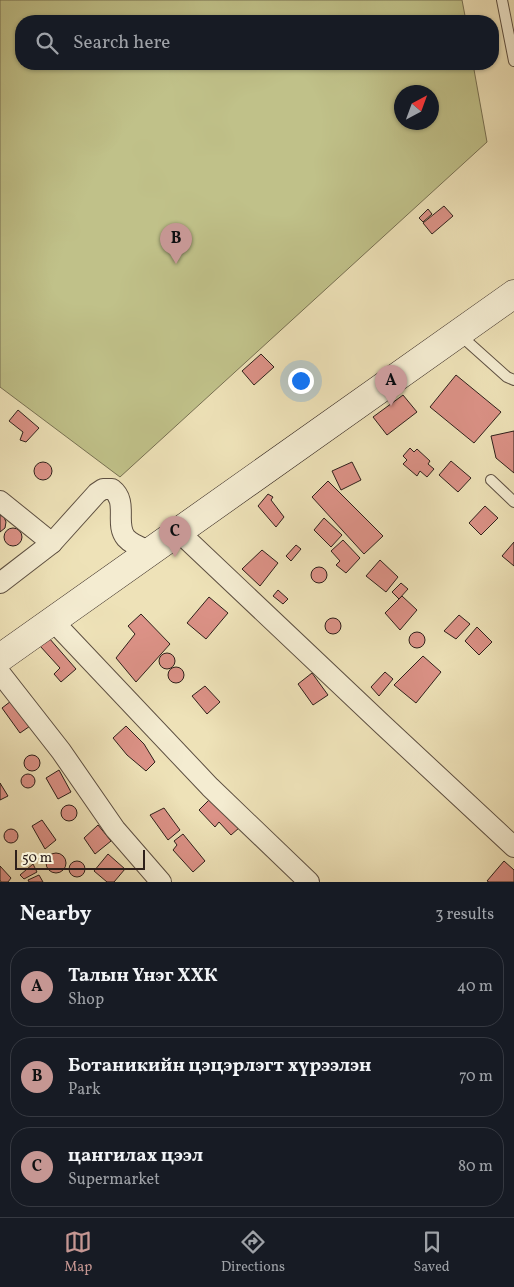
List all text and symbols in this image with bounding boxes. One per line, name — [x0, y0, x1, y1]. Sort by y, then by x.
search box — [15, 15, 499, 70]
icon: search — [33, 29, 61, 57]
text: Search here — [73, 30, 170, 56]
north arrow — [394, 85, 439, 130]
pin: B — [160, 223, 192, 264]
pin: A — [375, 365, 407, 406]
your location — [288, 368, 314, 394]
pin: C — [159, 516, 191, 557]
scale bar — [15, 847, 145, 870]
text: 50 m — [22, 849, 52, 868]
text: Nearby — [20, 900, 91, 929]
text: 3 results — [435, 904, 494, 926]
text: Талын Үнэг ХХК — [68, 963, 218, 989]
text: A — [31, 976, 43, 998]
text: 40 m — [457, 976, 493, 998]
text: Shop — [68, 989, 104, 1011]
text: Ботаникийн цэцэрлэгт хүрээлэн — [68, 1053, 371, 1079]
text: B — [32, 1066, 42, 1088]
text: 70 m — [459, 1066, 493, 1088]
text: Park — [68, 1079, 101, 1101]
text: цангилах цээл — [68, 1143, 203, 1169]
text: C — [32, 1156, 42, 1178]
text: 80 m — [458, 1156, 493, 1178]
text: Supermarket — [68, 1169, 160, 1191]
tab: Map — [64, 1228, 92, 1277]
tab: Directions — [221, 1228, 285, 1277]
tab: Saved — [414, 1228, 450, 1277]

